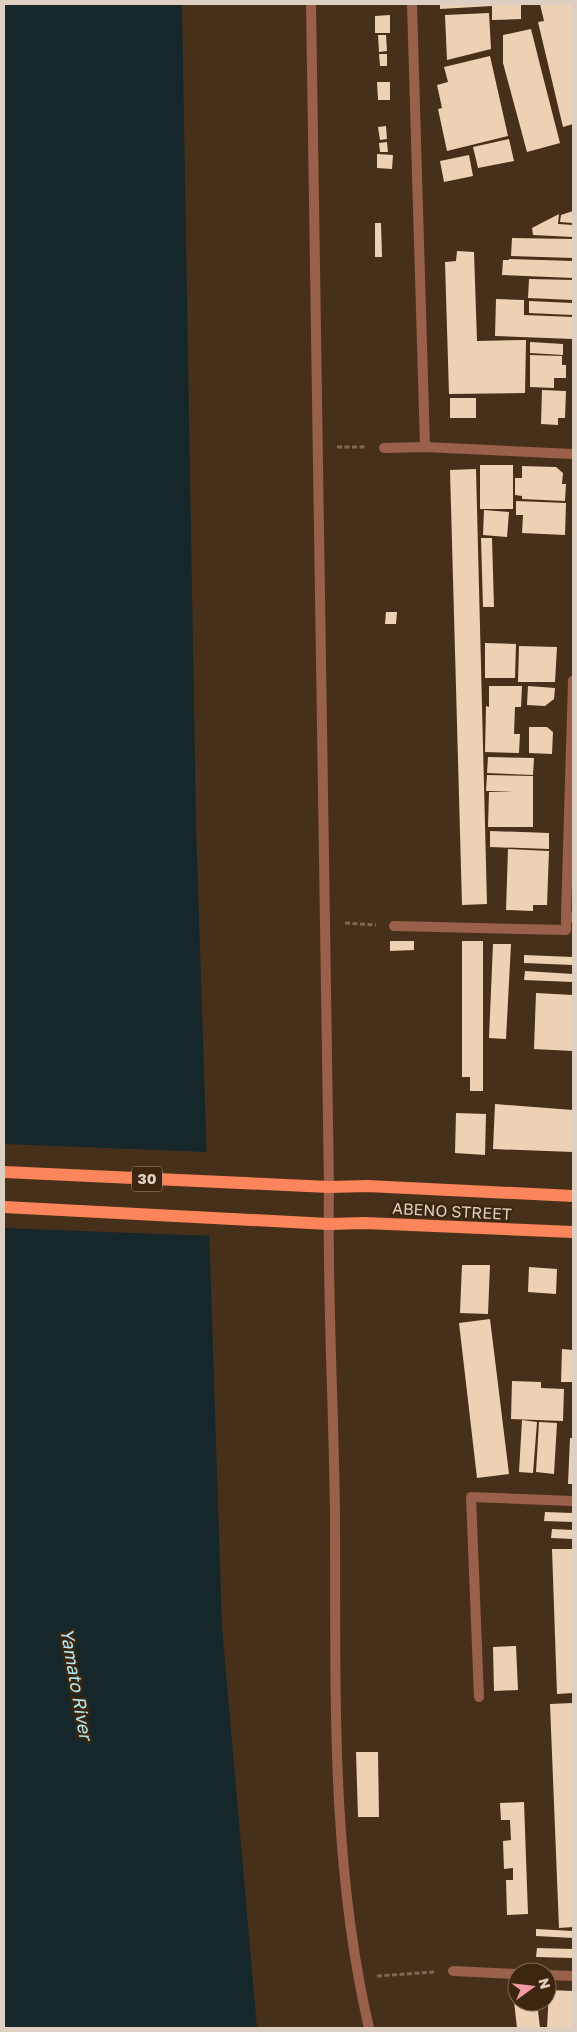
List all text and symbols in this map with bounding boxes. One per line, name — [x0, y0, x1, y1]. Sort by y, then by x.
road number: 30 — [132, 1166, 162, 1192]
street label: ABENO STREET — [392, 1198, 512, 1224]
water label: Yamato River — [56, 1626, 98, 1744]
north arrow — [507, 1962, 557, 2012]
text: N — [535, 1976, 555, 1991]

